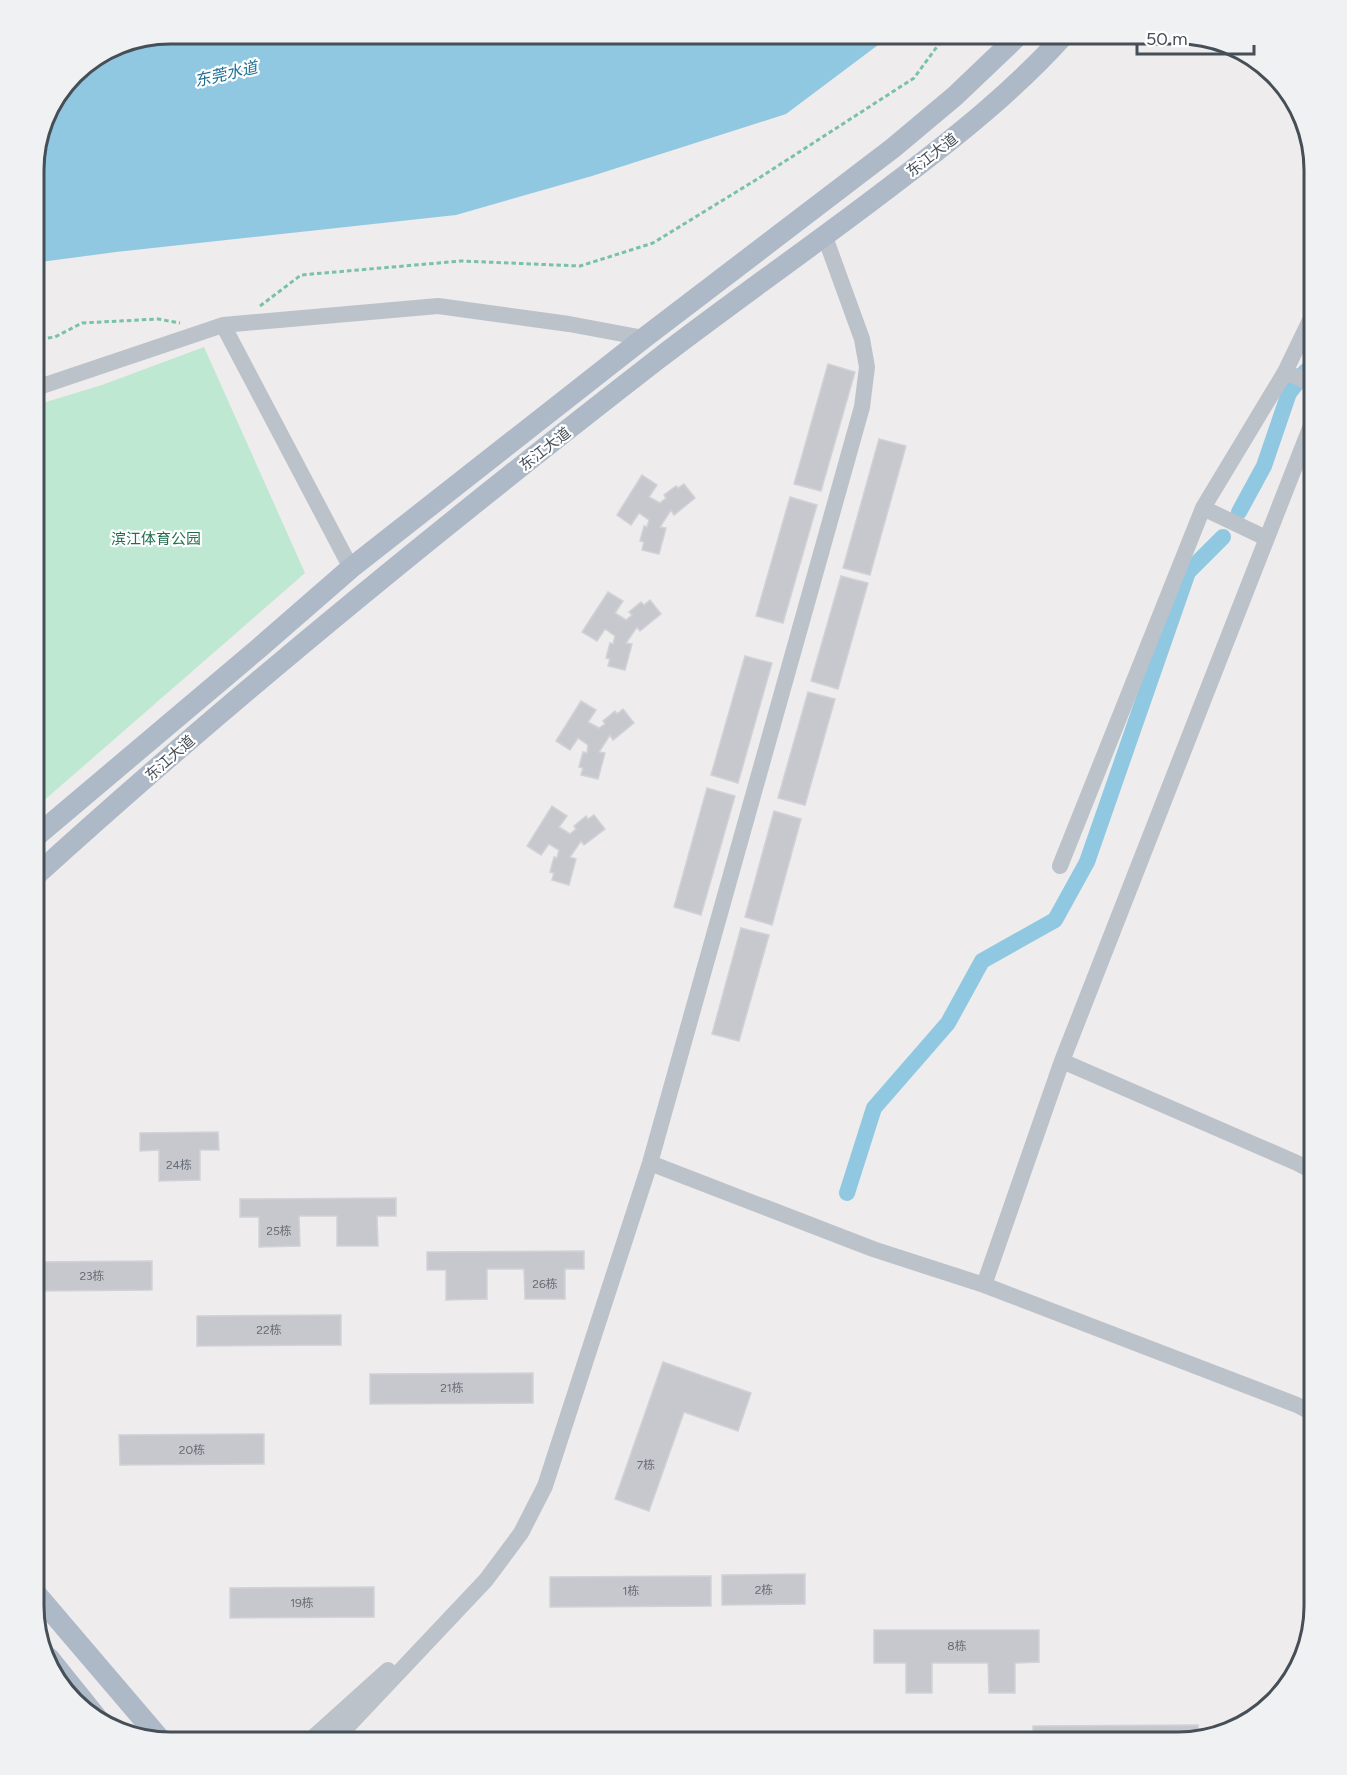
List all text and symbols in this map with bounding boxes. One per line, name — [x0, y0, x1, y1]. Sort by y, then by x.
scale bar — [1137, 18, 1254, 56]
text: 50 m — [1146, 28, 1188, 50]
water label: 东莞水道 — [193, 57, 261, 90]
street label: 东江大道 — [903, 129, 961, 181]
street label: 东江大道 — [516, 423, 574, 475]
park label: 滨江体育公园 — [111, 530, 201, 548]
street label: 东江大道 — [141, 732, 199, 784]
house number: 24栋 — [166, 1158, 192, 1172]
house number: 25栋 — [266, 1224, 292, 1238]
house number: 23栋 — [79, 1269, 105, 1283]
house number: 26栋 — [532, 1277, 558, 1291]
house number: 22栋 — [256, 1323, 282, 1337]
house number: 21栋 — [440, 1381, 464, 1395]
house number: 20栋 — [179, 1443, 205, 1457]
house number: 7栋 — [637, 1458, 655, 1472]
house number: 2栋 — [755, 1583, 773, 1597]
house number: 1栋 — [623, 1584, 639, 1598]
house number: 19栋 — [290, 1596, 314, 1610]
house number: 8栋 — [947, 1639, 967, 1653]

